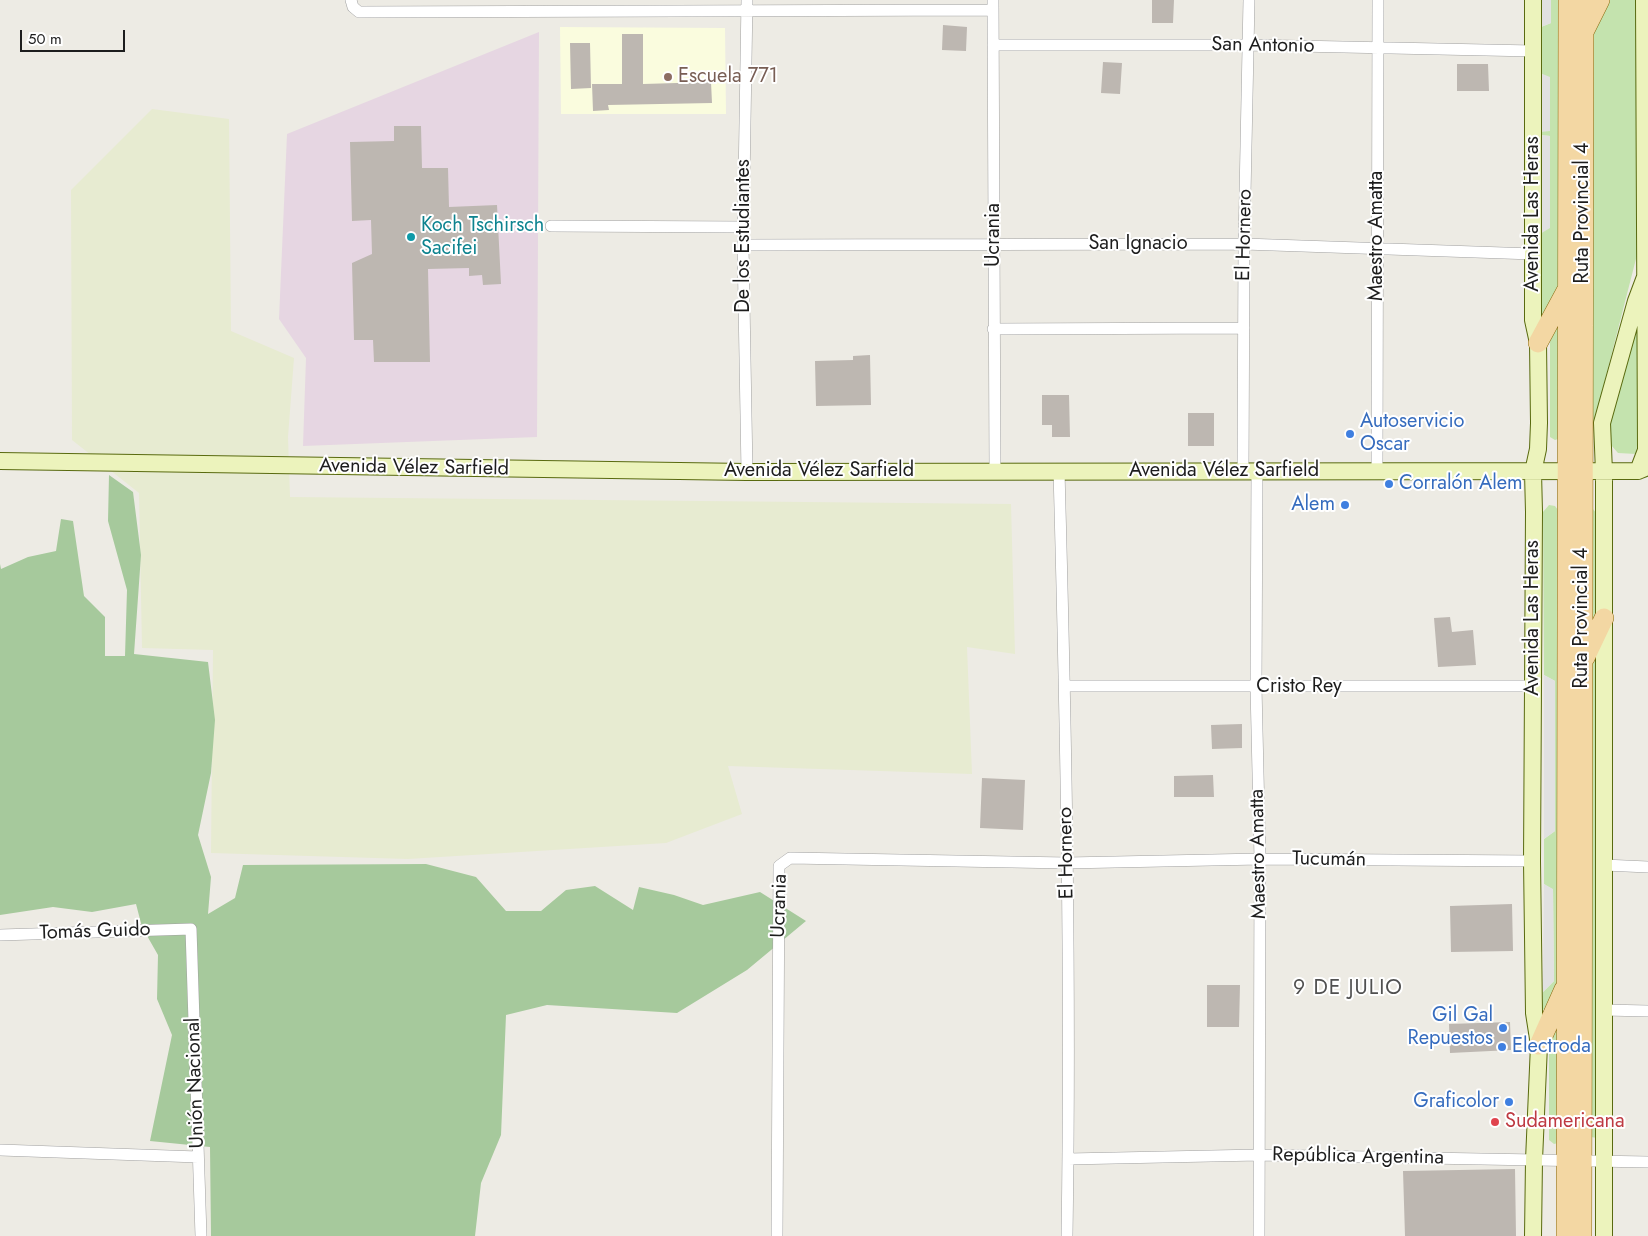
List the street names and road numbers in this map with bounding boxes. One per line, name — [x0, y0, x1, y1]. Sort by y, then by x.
street label: San Antonio — [1211, 33, 1315, 59]
street label: Avenida Las Heras — [1521, 136, 1545, 292]
street label: Ruta Provincial 4 — [1571, 143, 1595, 283]
street label: De los Estudiantes — [732, 159, 756, 313]
street label: Maestro Amatta — [1365, 171, 1389, 301]
street label: El Hornero — [1232, 189, 1258, 281]
street label: Ucrania — [982, 203, 1006, 267]
street label: San Ignacio — [1088, 232, 1188, 256]
street label: Avenida Vélez Sarfield — [319, 454, 509, 482]
street label: Avenida Vélez Sarfield — [724, 459, 914, 483]
street label: Avenida Vélez Sarfield — [1129, 459, 1319, 483]
street label: Avenida Las Heras — [1521, 540, 1545, 696]
street label: Ruta Provincial 4 — [1570, 548, 1594, 688]
street label: Cristo Rey — [1256, 675, 1342, 699]
street label: Maestro Amatta — [1246, 789, 1272, 919]
street label: El Hornero — [1054, 807, 1080, 899]
street label: Tucumán — [1292, 847, 1366, 873]
street label: Ucrania — [767, 874, 793, 938]
street label: Tomás Guido — [39, 918, 151, 946]
street label: Unión Nacional — [182, 1017, 210, 1149]
street label: República Argentina — [1272, 1144, 1444, 1170]

